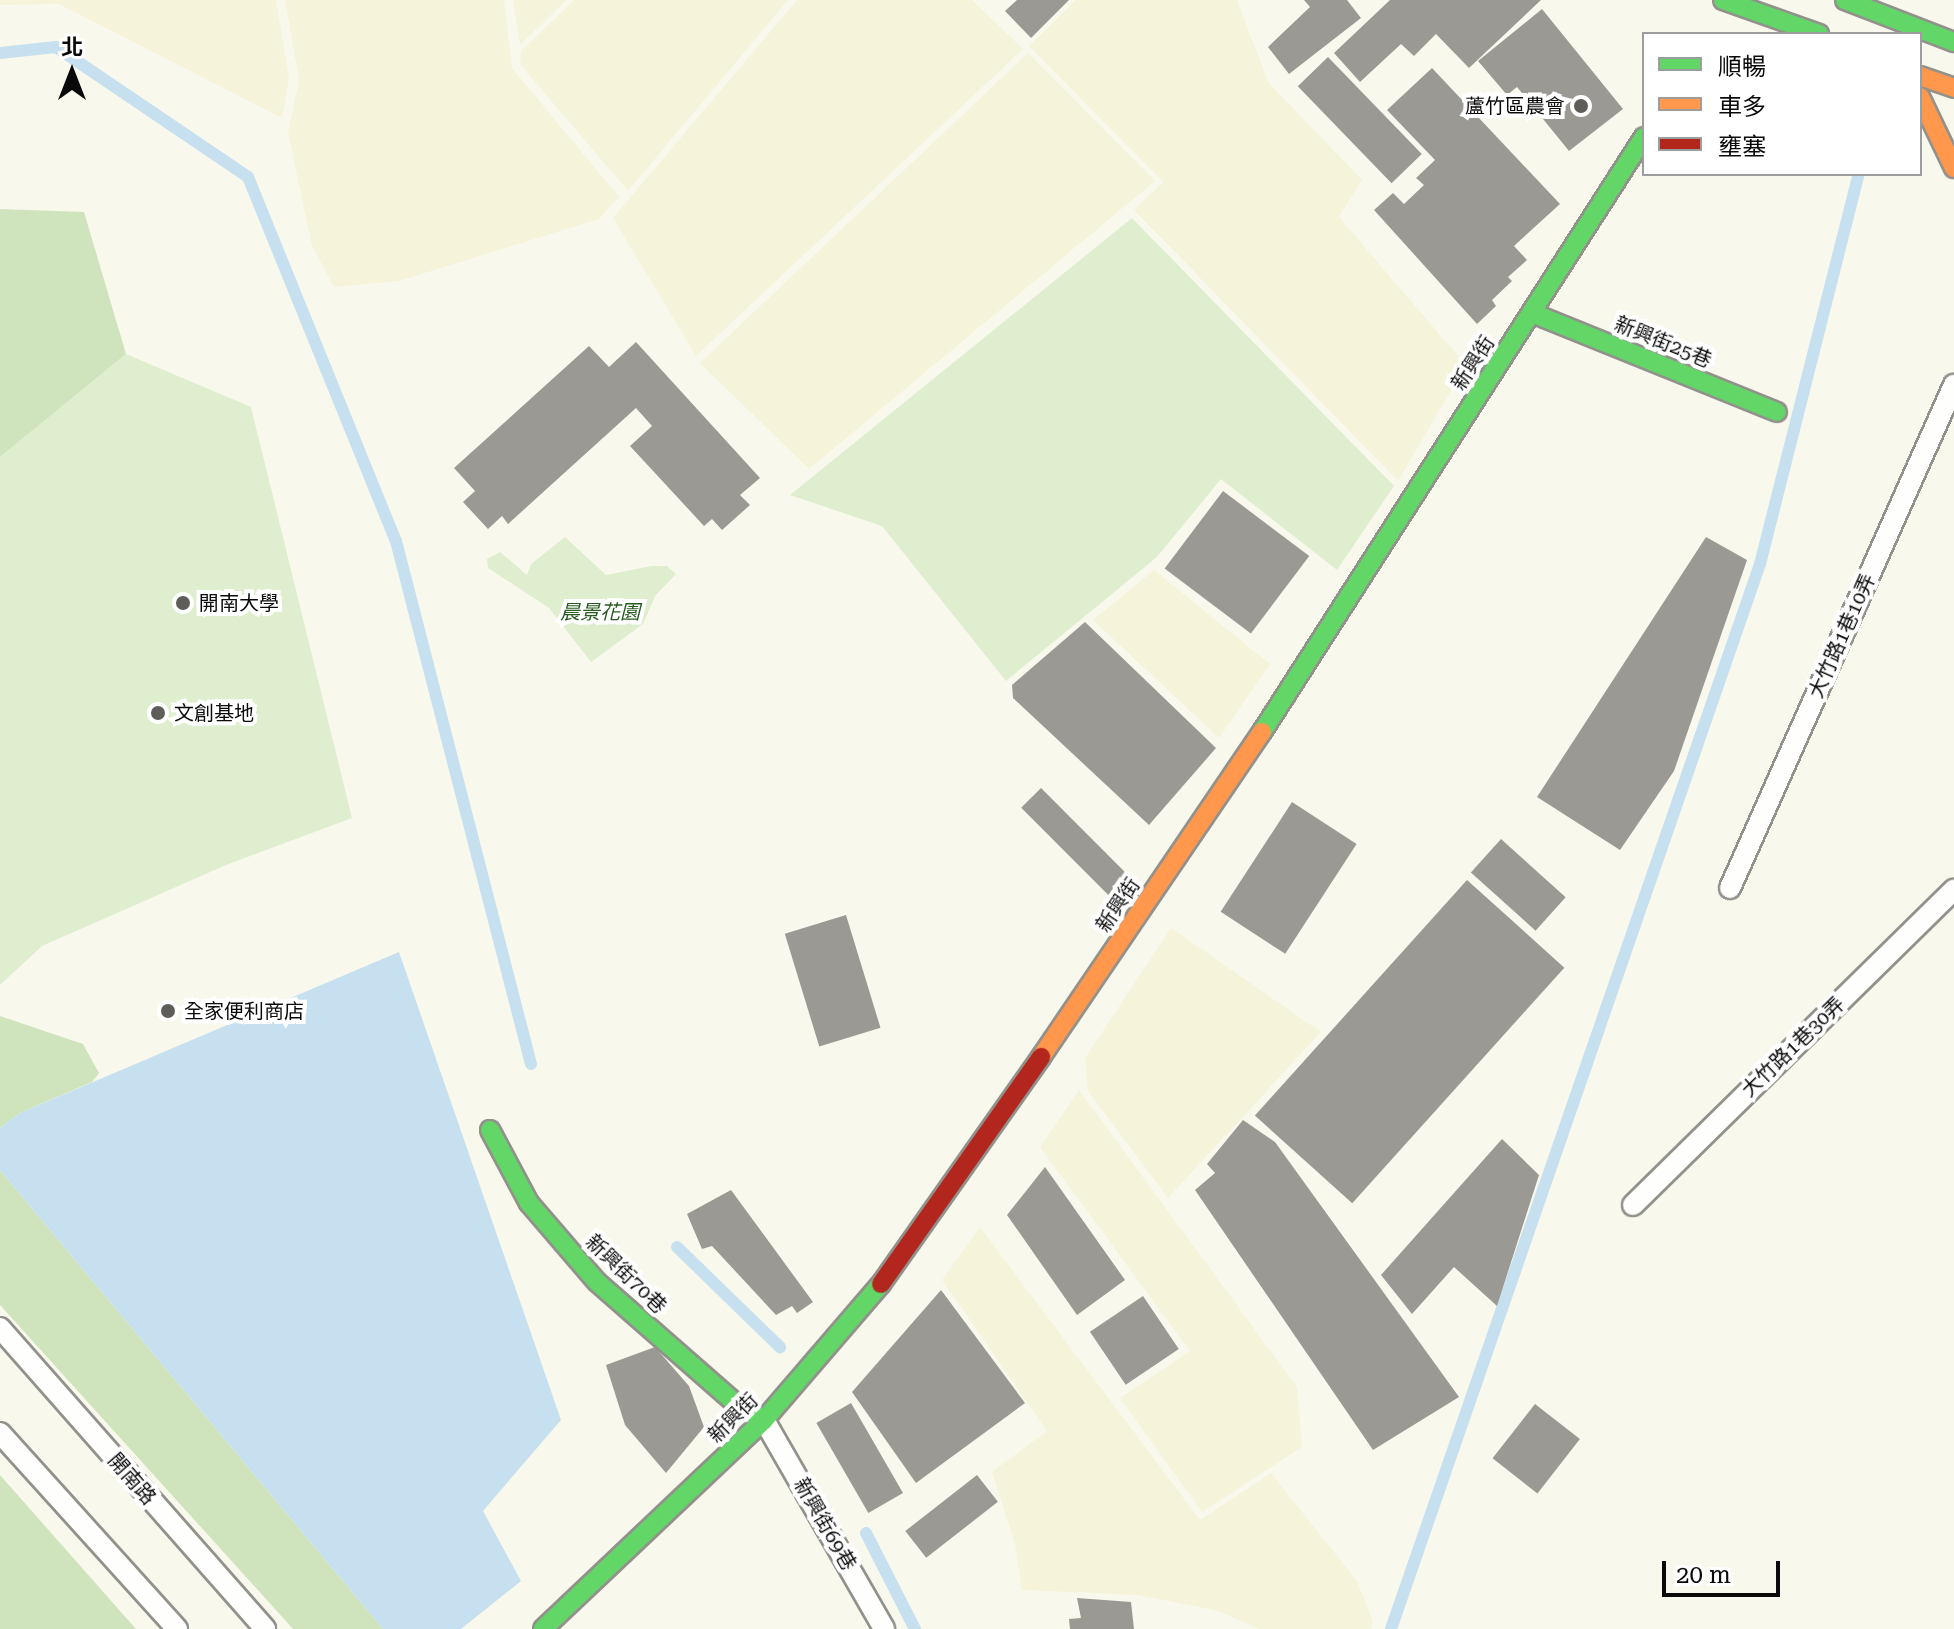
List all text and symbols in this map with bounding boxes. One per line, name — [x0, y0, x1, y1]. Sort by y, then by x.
north arrow — [32, 32, 112, 112]
legend — [1642, 32, 1922, 176]
text: 北 — [61, 35, 83, 60]
text: 順暢 — [1718, 53, 1766, 81]
text: 車多 — [1718, 93, 1766, 121]
place label: 蘆竹區農會 — [1465, 94, 1565, 118]
marker: 蘆竹區農會 — [1572, 97, 1590, 115]
text: 壅塞 — [1718, 133, 1766, 161]
street label: 新興街25巷 — [1611, 312, 1715, 372]
street label: 新興街 — [1447, 331, 1499, 395]
street label: 大竹路1巷10弄 — [1804, 570, 1880, 702]
place label: 開南大學 — [199, 591, 279, 615]
marker: 開南大學 — [174, 594, 192, 612]
park label: 晨景花園 — [560, 600, 640, 624]
place label: 文創基地 — [174, 701, 254, 725]
marker: 文創基地 — [149, 704, 167, 722]
street label: 新興街 — [1091, 873, 1145, 937]
street label: 大竹路1巷30弄 — [1737, 992, 1849, 1102]
place label: 全家便利商店 — [184, 999, 304, 1023]
marker: 全家便利商店 — [159, 1002, 177, 1020]
street label: 新興街70巷 — [581, 1230, 671, 1318]
street label: 新興街 — [703, 1388, 763, 1448]
street label: 開南路 — [103, 1448, 161, 1510]
street label: 新興街69巷 — [789, 1474, 861, 1574]
scale bar — [1666, 1545, 1784, 1595]
text: 20 m — [1676, 1561, 1731, 1589]

